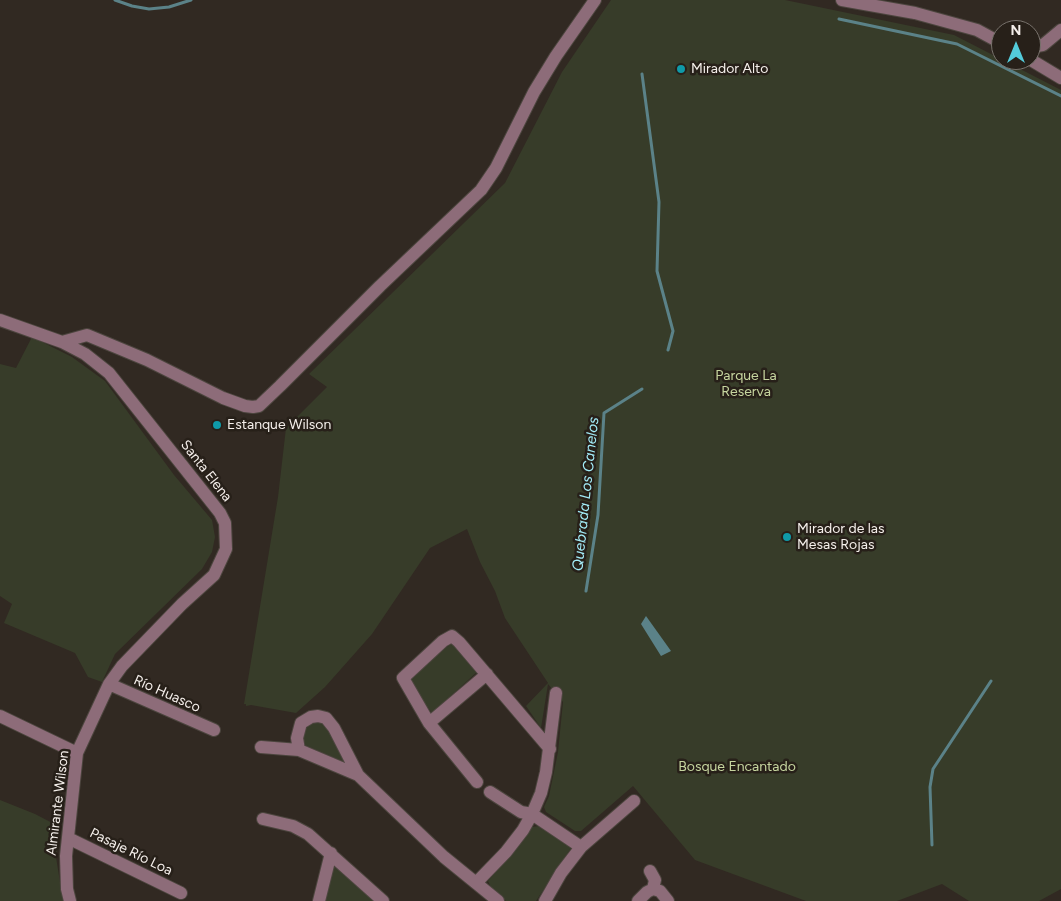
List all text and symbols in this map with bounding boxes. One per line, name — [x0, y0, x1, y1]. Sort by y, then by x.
north arrow — [991, 20, 1041, 70]
text: N — [1011, 22, 1021, 39]
place label: Mirador Alto — [691, 61, 768, 77]
marker: Mirador Alto — [675, 63, 687, 75]
park label: Parque La Reserva — [715, 368, 777, 401]
water label: Quebrada Los Canelos — [569, 416, 603, 572]
place label: Estanque Wilson — [227, 417, 331, 433]
marker: Estanque Wilson — [211, 419, 223, 431]
street label: Santa Elena — [177, 437, 235, 505]
place label: Mirador de las Mesas Rojas — [797, 521, 885, 554]
marker: Mirador de las Mesas Rojas — [781, 531, 793, 543]
street label: Río Huasco — [131, 672, 203, 716]
street label: Almirante Wilson — [43, 749, 73, 857]
park label: Bosque Encantado — [678, 759, 796, 775]
street label: Pasaje Río Loa — [87, 825, 175, 879]

